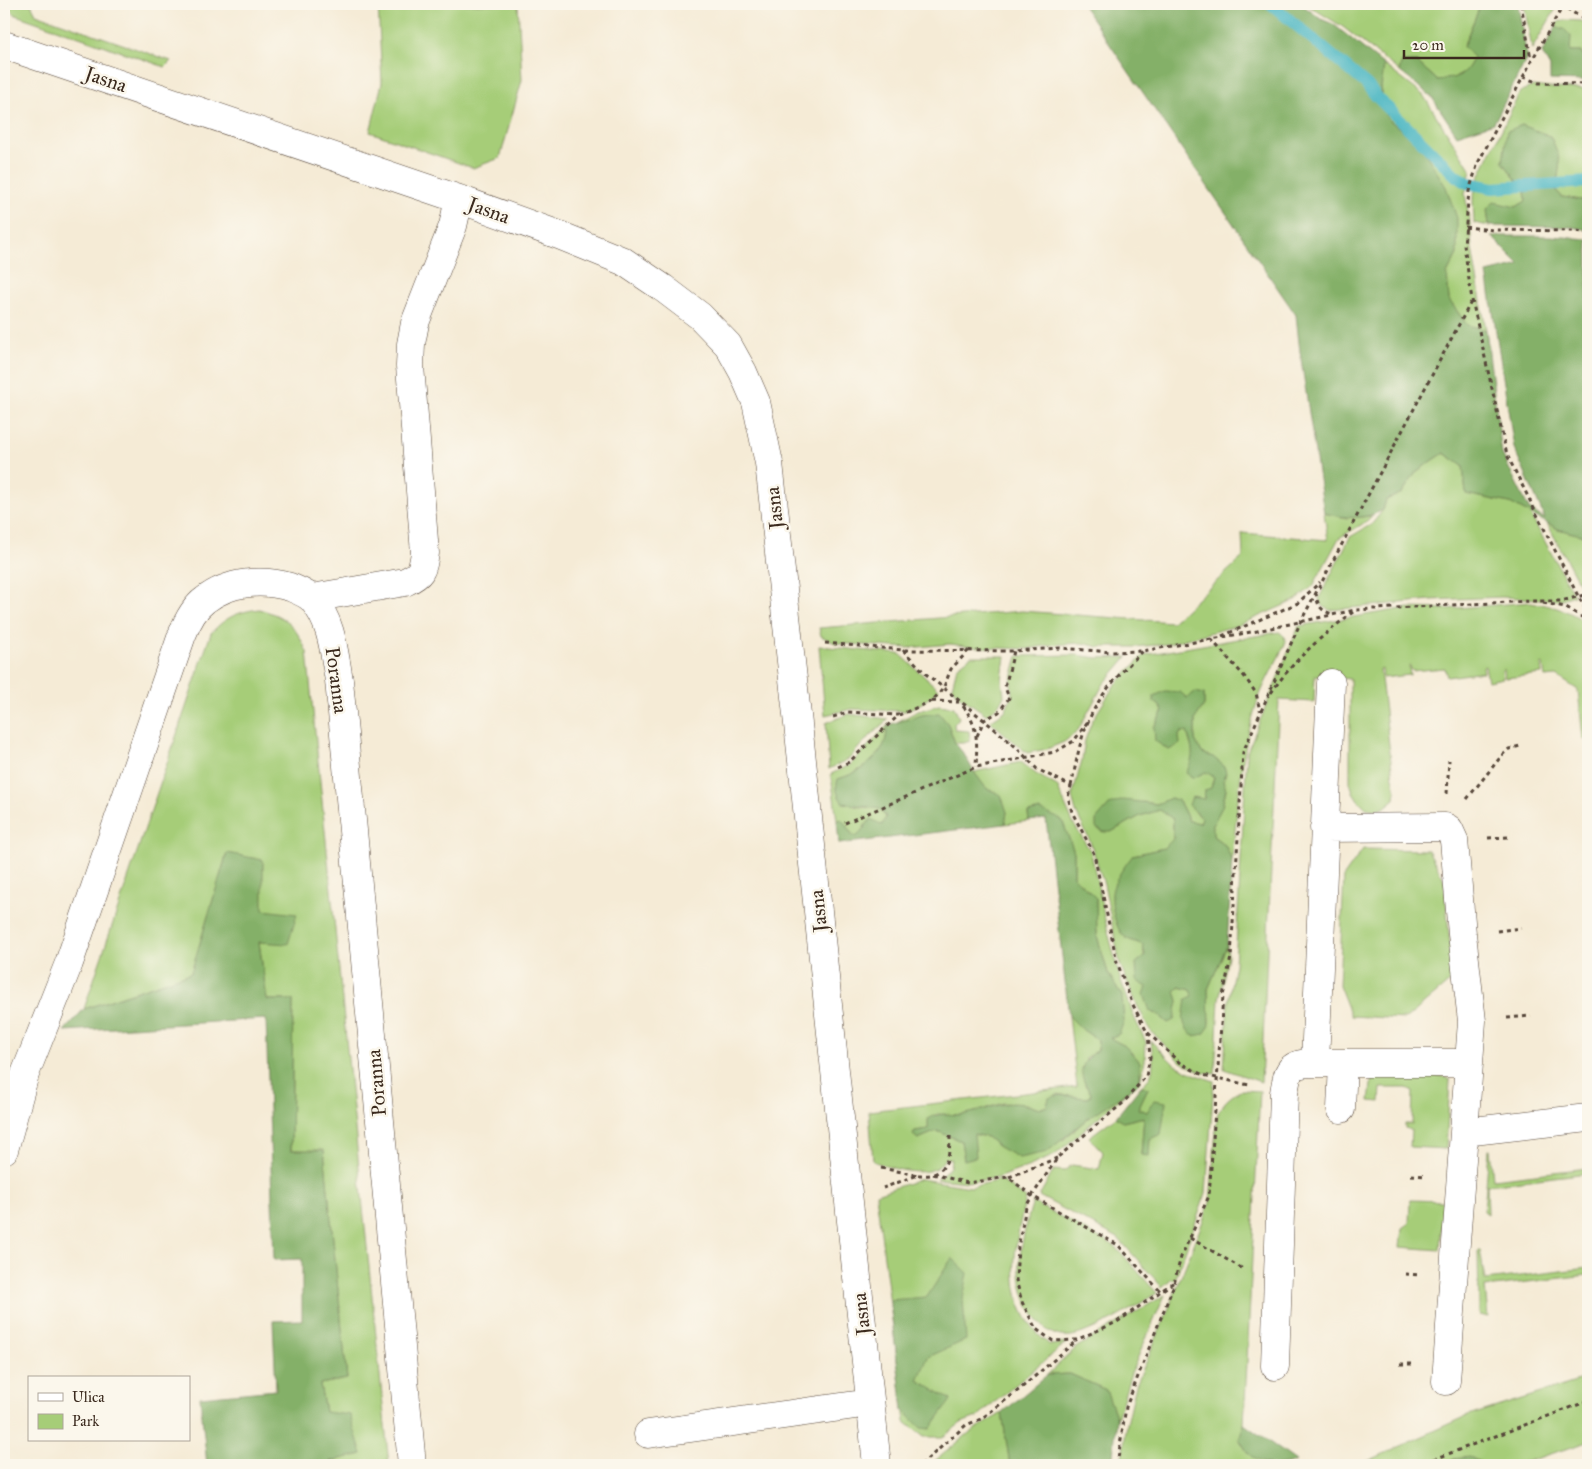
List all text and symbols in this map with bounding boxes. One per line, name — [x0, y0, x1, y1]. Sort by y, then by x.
scale bar — [1404, 28, 1524, 60]
text: 20 m — [1412, 36, 1444, 54]
street label: Jasna — [80, 60, 131, 98]
street label: Jasna — [463, 191, 514, 230]
street label: Jasna — [760, 485, 789, 532]
street label: Poranna — [320, 645, 354, 715]
street label: Jasna — [804, 888, 833, 935]
street label: Poranna — [361, 1048, 391, 1118]
street label: Jasna — [847, 1291, 876, 1338]
legend — [28, 1376, 190, 1442]
text: Ulica — [72, 1388, 105, 1406]
text: Park — [72, 1412, 99, 1430]

